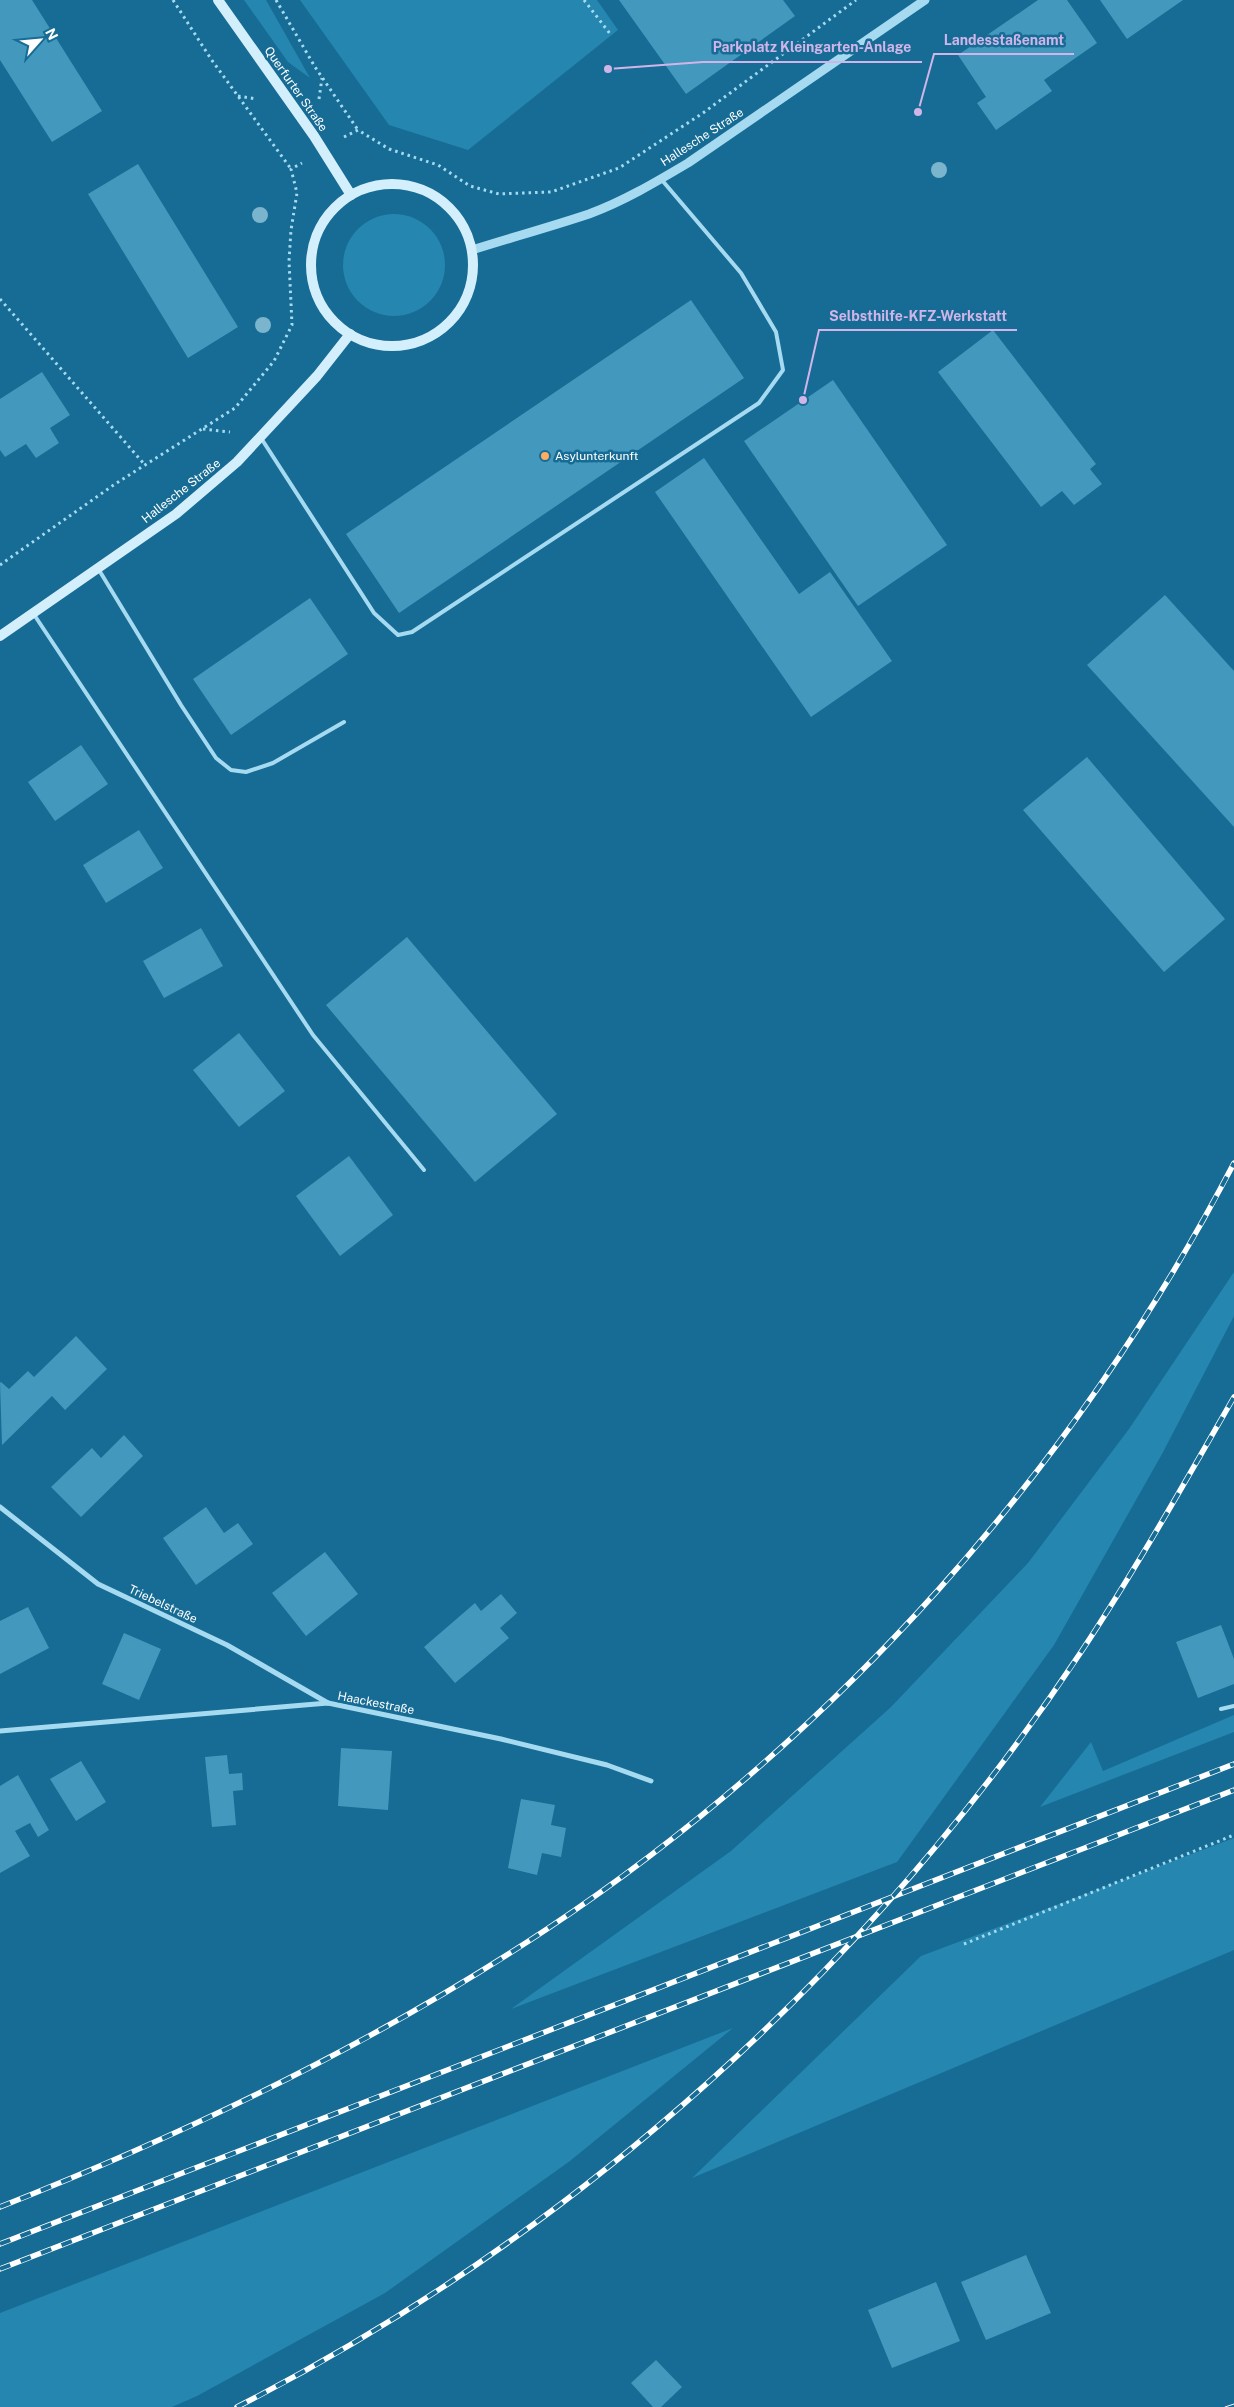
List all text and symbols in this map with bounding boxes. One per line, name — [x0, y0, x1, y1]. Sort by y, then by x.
north arrow — [15, 15, 65, 65]
callout: Landesstaßenamt — [934, 25, 1074, 54]
text: N — [42, 26, 61, 43]
text: Landesstaßenamt — [944, 32, 1064, 48]
callout: Parkplatz Kleingarten-Anlage — [703, 33, 922, 62]
text: Parkplatz Kleingarten-Anlage — [713, 39, 911, 55]
street label: Querfurter Straße — [262, 44, 331, 134]
street label: Hallesche Straße — [658, 105, 746, 169]
callout: Selbsthilfe-KFZ-Werkstatt — [819, 301, 1017, 330]
text: Selbsthilfe-KFZ-Werkstatt — [829, 308, 1007, 324]
place label: Asylunterkunft — [555, 449, 639, 463]
marker: Asylunterkunft — [539, 450, 551, 462]
street label: Hallesche Straße — [139, 456, 223, 526]
street label: Triebelstraße — [126, 1582, 200, 1626]
street label: Haackestraße — [337, 1689, 416, 1717]

